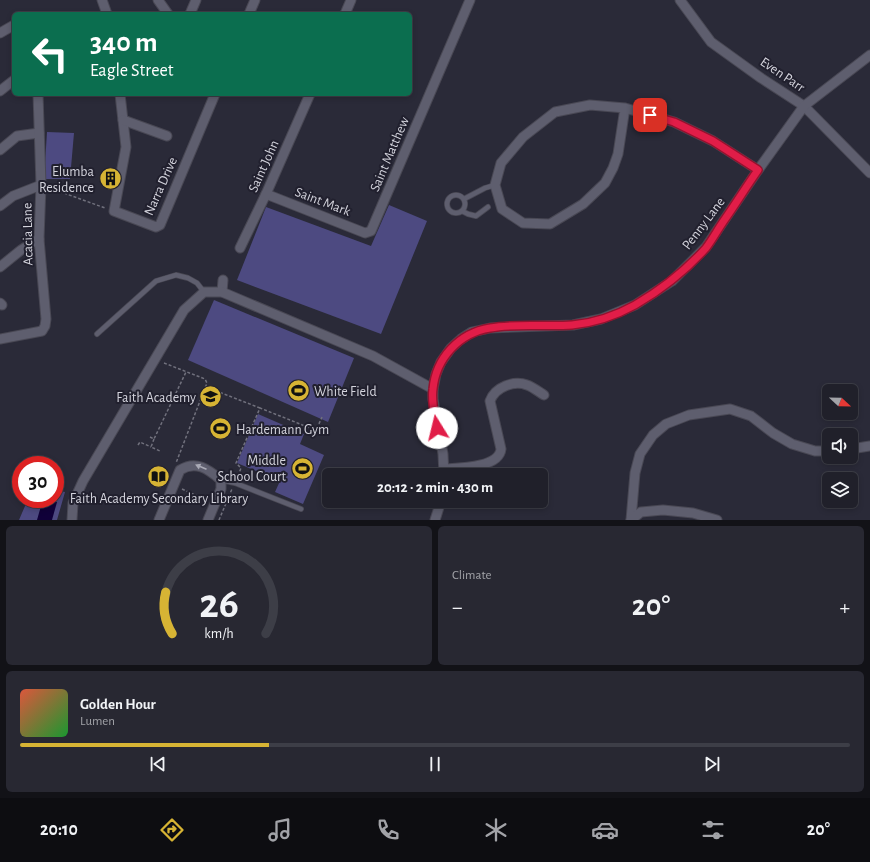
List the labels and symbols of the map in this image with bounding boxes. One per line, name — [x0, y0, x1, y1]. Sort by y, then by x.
street label: Even Parr — [758, 55, 808, 95]
pin — [633, 98, 667, 132]
street label: Saint Matthew — [368, 114, 412, 194]
street label: Saint John — [246, 138, 282, 195]
street label: Narra Drive — [142, 155, 180, 218]
place label: Elumba Residence — [39, 165, 95, 195]
building icon: Elumba Residence — [97, 166, 123, 192]
street label: Saint Mark — [293, 185, 353, 219]
street label: Penny Lane — [680, 195, 728, 252]
street label: Acacia Lane — [20, 202, 36, 266]
sports icon: White Field — [286, 378, 312, 404]
school or university icon: Faith Academy — [198, 384, 224, 410]
north arrow — [822, 384, 858, 420]
place label: White Field — [314, 385, 377, 399]
place label: Faith Academy — [116, 391, 196, 405]
position arrow — [416, 407, 458, 449]
sports icon: Hardemann Gym — [207, 416, 233, 442]
place label: Hardemann Gym — [236, 423, 329, 437]
place label: Middle School Court — [218, 454, 287, 484]
sports icon: Middle School Court — [289, 455, 315, 481]
speed limit sign: 30 — [12, 456, 64, 508]
library icon: Faith Academy Secondary Library — [146, 463, 172, 489]
one-way arrow — [194, 464, 206, 470]
place label: Faith Academy Secondary Library — [70, 492, 248, 506]

